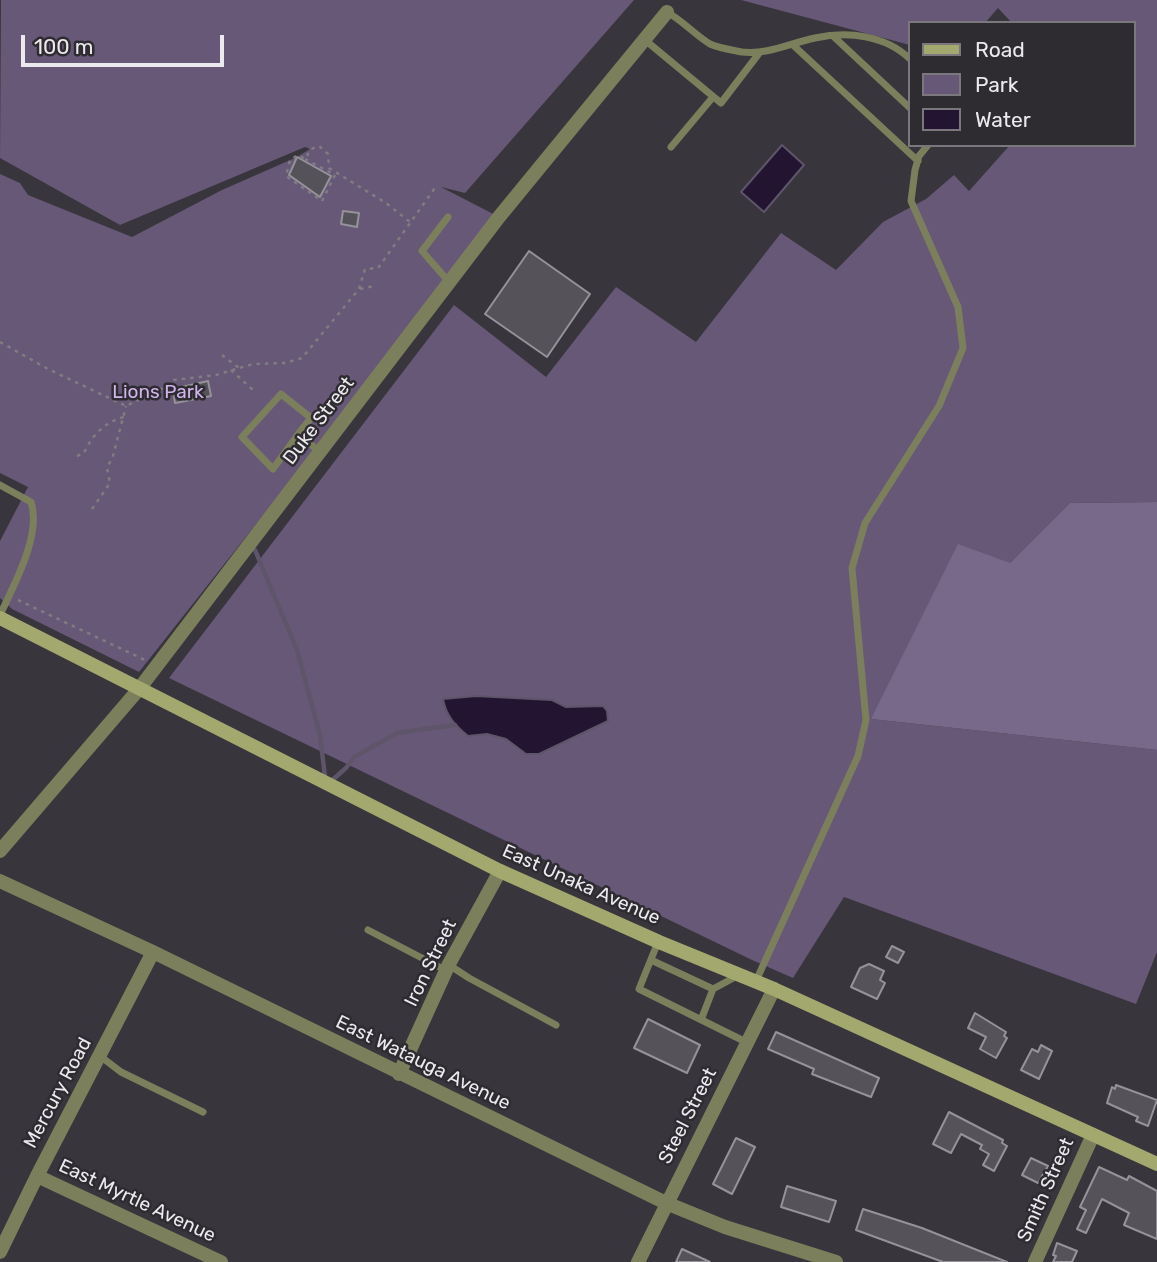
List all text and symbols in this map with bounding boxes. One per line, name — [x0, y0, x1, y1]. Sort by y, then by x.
scale bar — [24, 21, 228, 65]
legend — [908, 21, 1136, 147]
text: 100 m — [34, 34, 93, 59]
text: Road — [975, 37, 1025, 62]
text: Park — [975, 72, 1019, 97]
text: Water — [975, 107, 1031, 132]
street label: Duke Street — [279, 373, 359, 469]
park label: Lions Park — [112, 382, 204, 404]
street label: East Unaka Avenue — [499, 840, 663, 930]
street label: Iron Street — [400, 916, 462, 1010]
street label: East Watauga Avenue — [332, 1011, 514, 1115]
street label: Mercury Road — [19, 1034, 97, 1152]
street label: Steel Street — [654, 1064, 722, 1168]
street label: Smith Street — [1013, 1134, 1079, 1246]
street label: East Myrtle Avenue — [55, 1155, 219, 1247]

